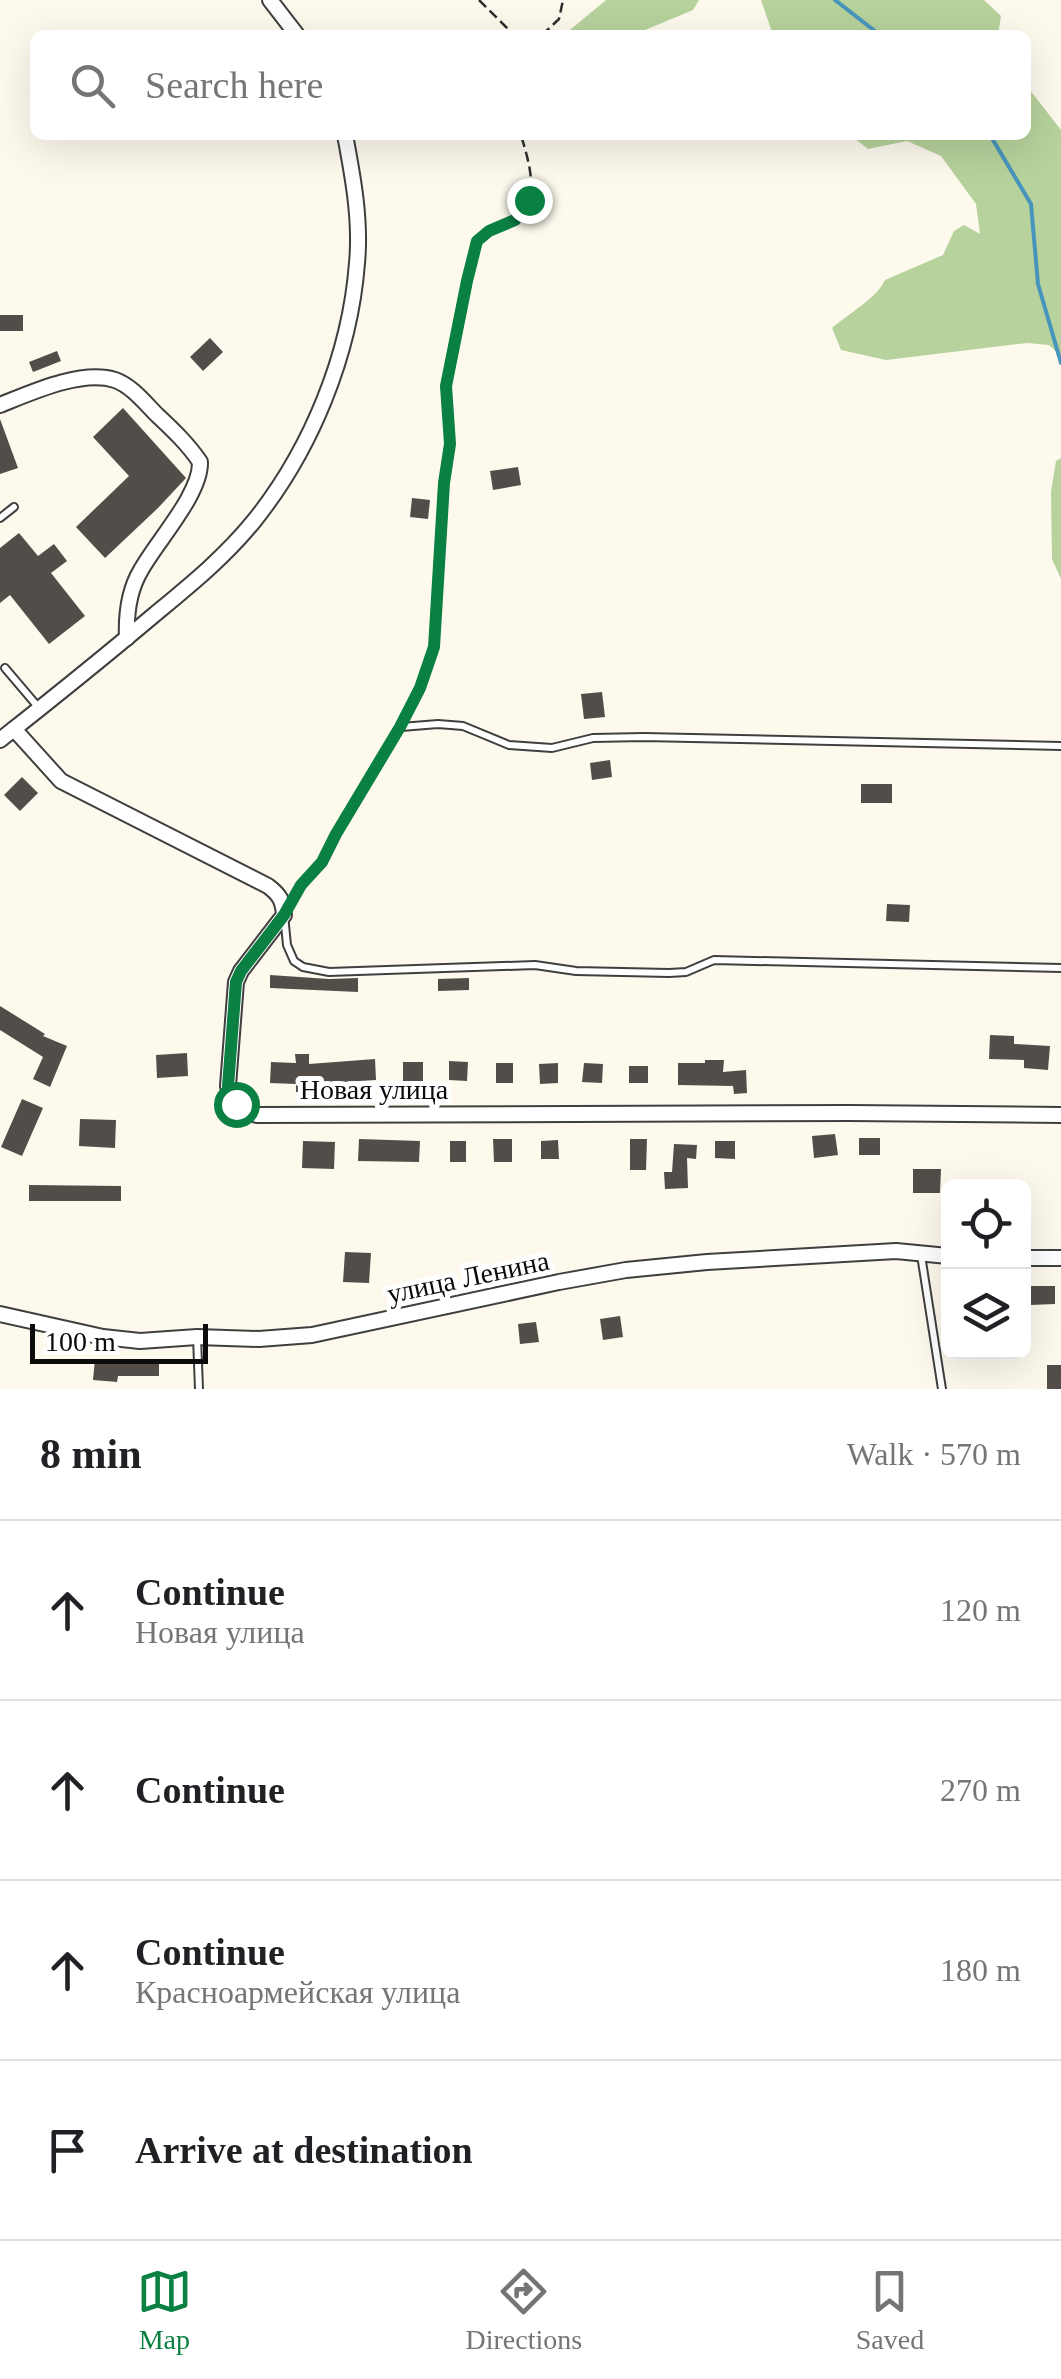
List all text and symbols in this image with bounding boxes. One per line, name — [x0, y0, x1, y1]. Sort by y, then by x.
search box — [30, 30, 1031, 140]
icon: search — [65, 58, 120, 113]
text: Search here — [145, 64, 323, 106]
route end — [507, 178, 553, 224]
street label: Новая улица — [300, 1074, 449, 1105]
route start — [214, 1082, 260, 1128]
map controls — [941, 1179, 1031, 1359]
button: locate — [941, 1179, 1031, 1269]
street label: улица Ленина — [384, 1245, 552, 1309]
button: layers — [941, 1269, 1031, 1359]
scale bar — [30, 1319, 208, 1364]
text: 100 m — [45, 1326, 116, 1357]
text: 8 min — [40, 1431, 142, 1477]
text: Walk · 570 m — [847, 1436, 1021, 1472]
text: Continue — [135, 1571, 285, 1613]
icon: ahead — [40, 1583, 95, 1638]
text: 120 m — [940, 1592, 1021, 1628]
text: Новая улица — [135, 1614, 305, 1650]
icon: ahead — [40, 1763, 95, 1818]
text: Continue — [135, 1769, 285, 1811]
text: 270 m — [940, 1772, 1021, 1808]
text: Continue — [135, 1931, 285, 1973]
icon: ahead — [40, 1943, 95, 1998]
text: 180 m — [940, 1952, 1021, 1988]
text: Красноармейская улица — [135, 1974, 460, 2010]
icon: arrive — [40, 2123, 95, 2178]
text: Arrive at destination — [135, 2129, 473, 2171]
tab: Map — [137, 2264, 192, 2356]
tab: Directions — [465, 2264, 582, 2356]
tab: Saved — [856, 2264, 924, 2356]

